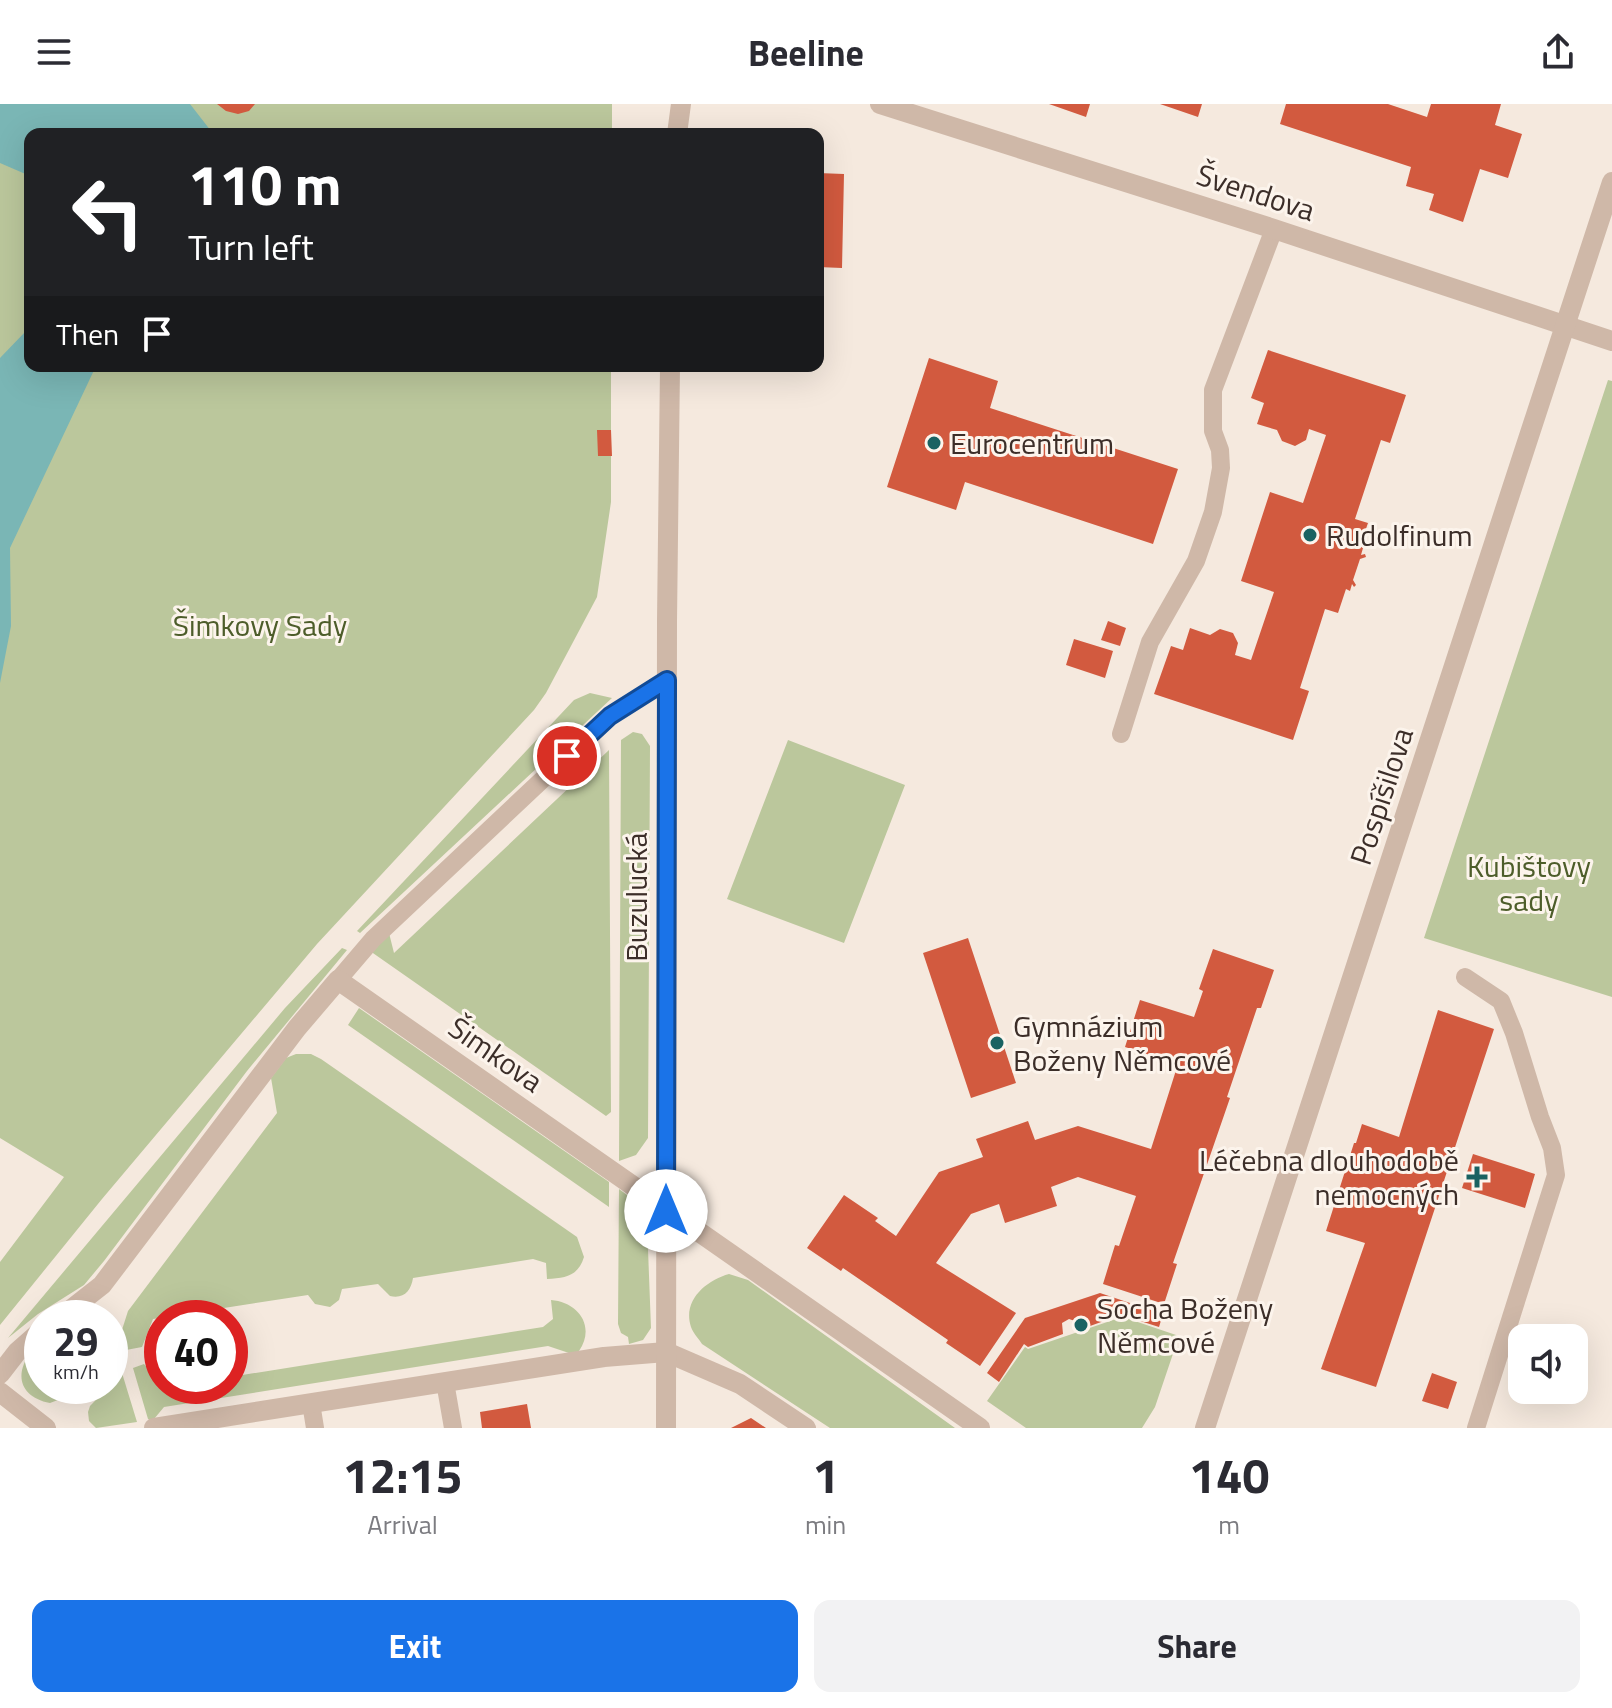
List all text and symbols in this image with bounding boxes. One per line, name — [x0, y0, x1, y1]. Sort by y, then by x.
text: Beeline — [748, 25, 864, 80]
icon: menu — [32, 30, 76, 74]
icon: share — [1536, 30, 1580, 74]
text: 110 m — [188, 142, 341, 227]
street label: Švendova — [1191, 151, 1321, 233]
icon: left — [56, 160, 160, 264]
text: Turn left — [188, 219, 314, 274]
text: Then — [56, 311, 119, 357]
icon: arrive — [135, 312, 179, 356]
place label: Eurocentrum — [950, 420, 1114, 466]
marker: Eurocentrum — [925, 434, 943, 452]
place label: Rudolfinum — [1326, 512, 1473, 558]
marker: Rudolfinum — [1301, 526, 1319, 544]
park label: Šimkovy Sady — [173, 602, 347, 648]
street label: Pospíšilova — [1337, 721, 1425, 871]
pin — [533, 722, 601, 790]
icon: arrive — [545, 734, 589, 778]
street label: Buzulucká — [613, 832, 659, 962]
park label: Kubištovy sady — [1467, 843, 1591, 923]
place label: Gymnázium Boženy Němcové — [1013, 1003, 1231, 1083]
street label: Šimkova — [439, 1005, 553, 1103]
marker: Gymnázium Boženy Němcové — [988, 1034, 1006, 1052]
place label: Léčebna dlouhodobě nemocných — [1199, 1137, 1459, 1217]
marker: Léčebna dlouhodobě nemocných — [1466, 1166, 1488, 1188]
position arrow — [624, 1169, 708, 1253]
place label: Socha Boženy Němcové — [1097, 1285, 1273, 1365]
speed limit sign: 40 — [144, 1300, 248, 1404]
text: 29 — [54, 1311, 98, 1372]
marker: Socha Boženy Němcové — [1072, 1316, 1090, 1334]
map controls — [1508, 1324, 1588, 1404]
button: sound — [1508, 1324, 1588, 1404]
text: km/h — [53, 1356, 99, 1387]
text: 12:15 — [343, 1439, 462, 1512]
text: 1 — [812, 1439, 839, 1512]
text: 140 — [1189, 1439, 1269, 1512]
text: Arrival — [367, 1505, 438, 1544]
text: min — [805, 1505, 846, 1544]
text: m — [1218, 1505, 1240, 1544]
button: Exit — [32, 1600, 798, 1692]
button: Share — [814, 1600, 1580, 1692]

